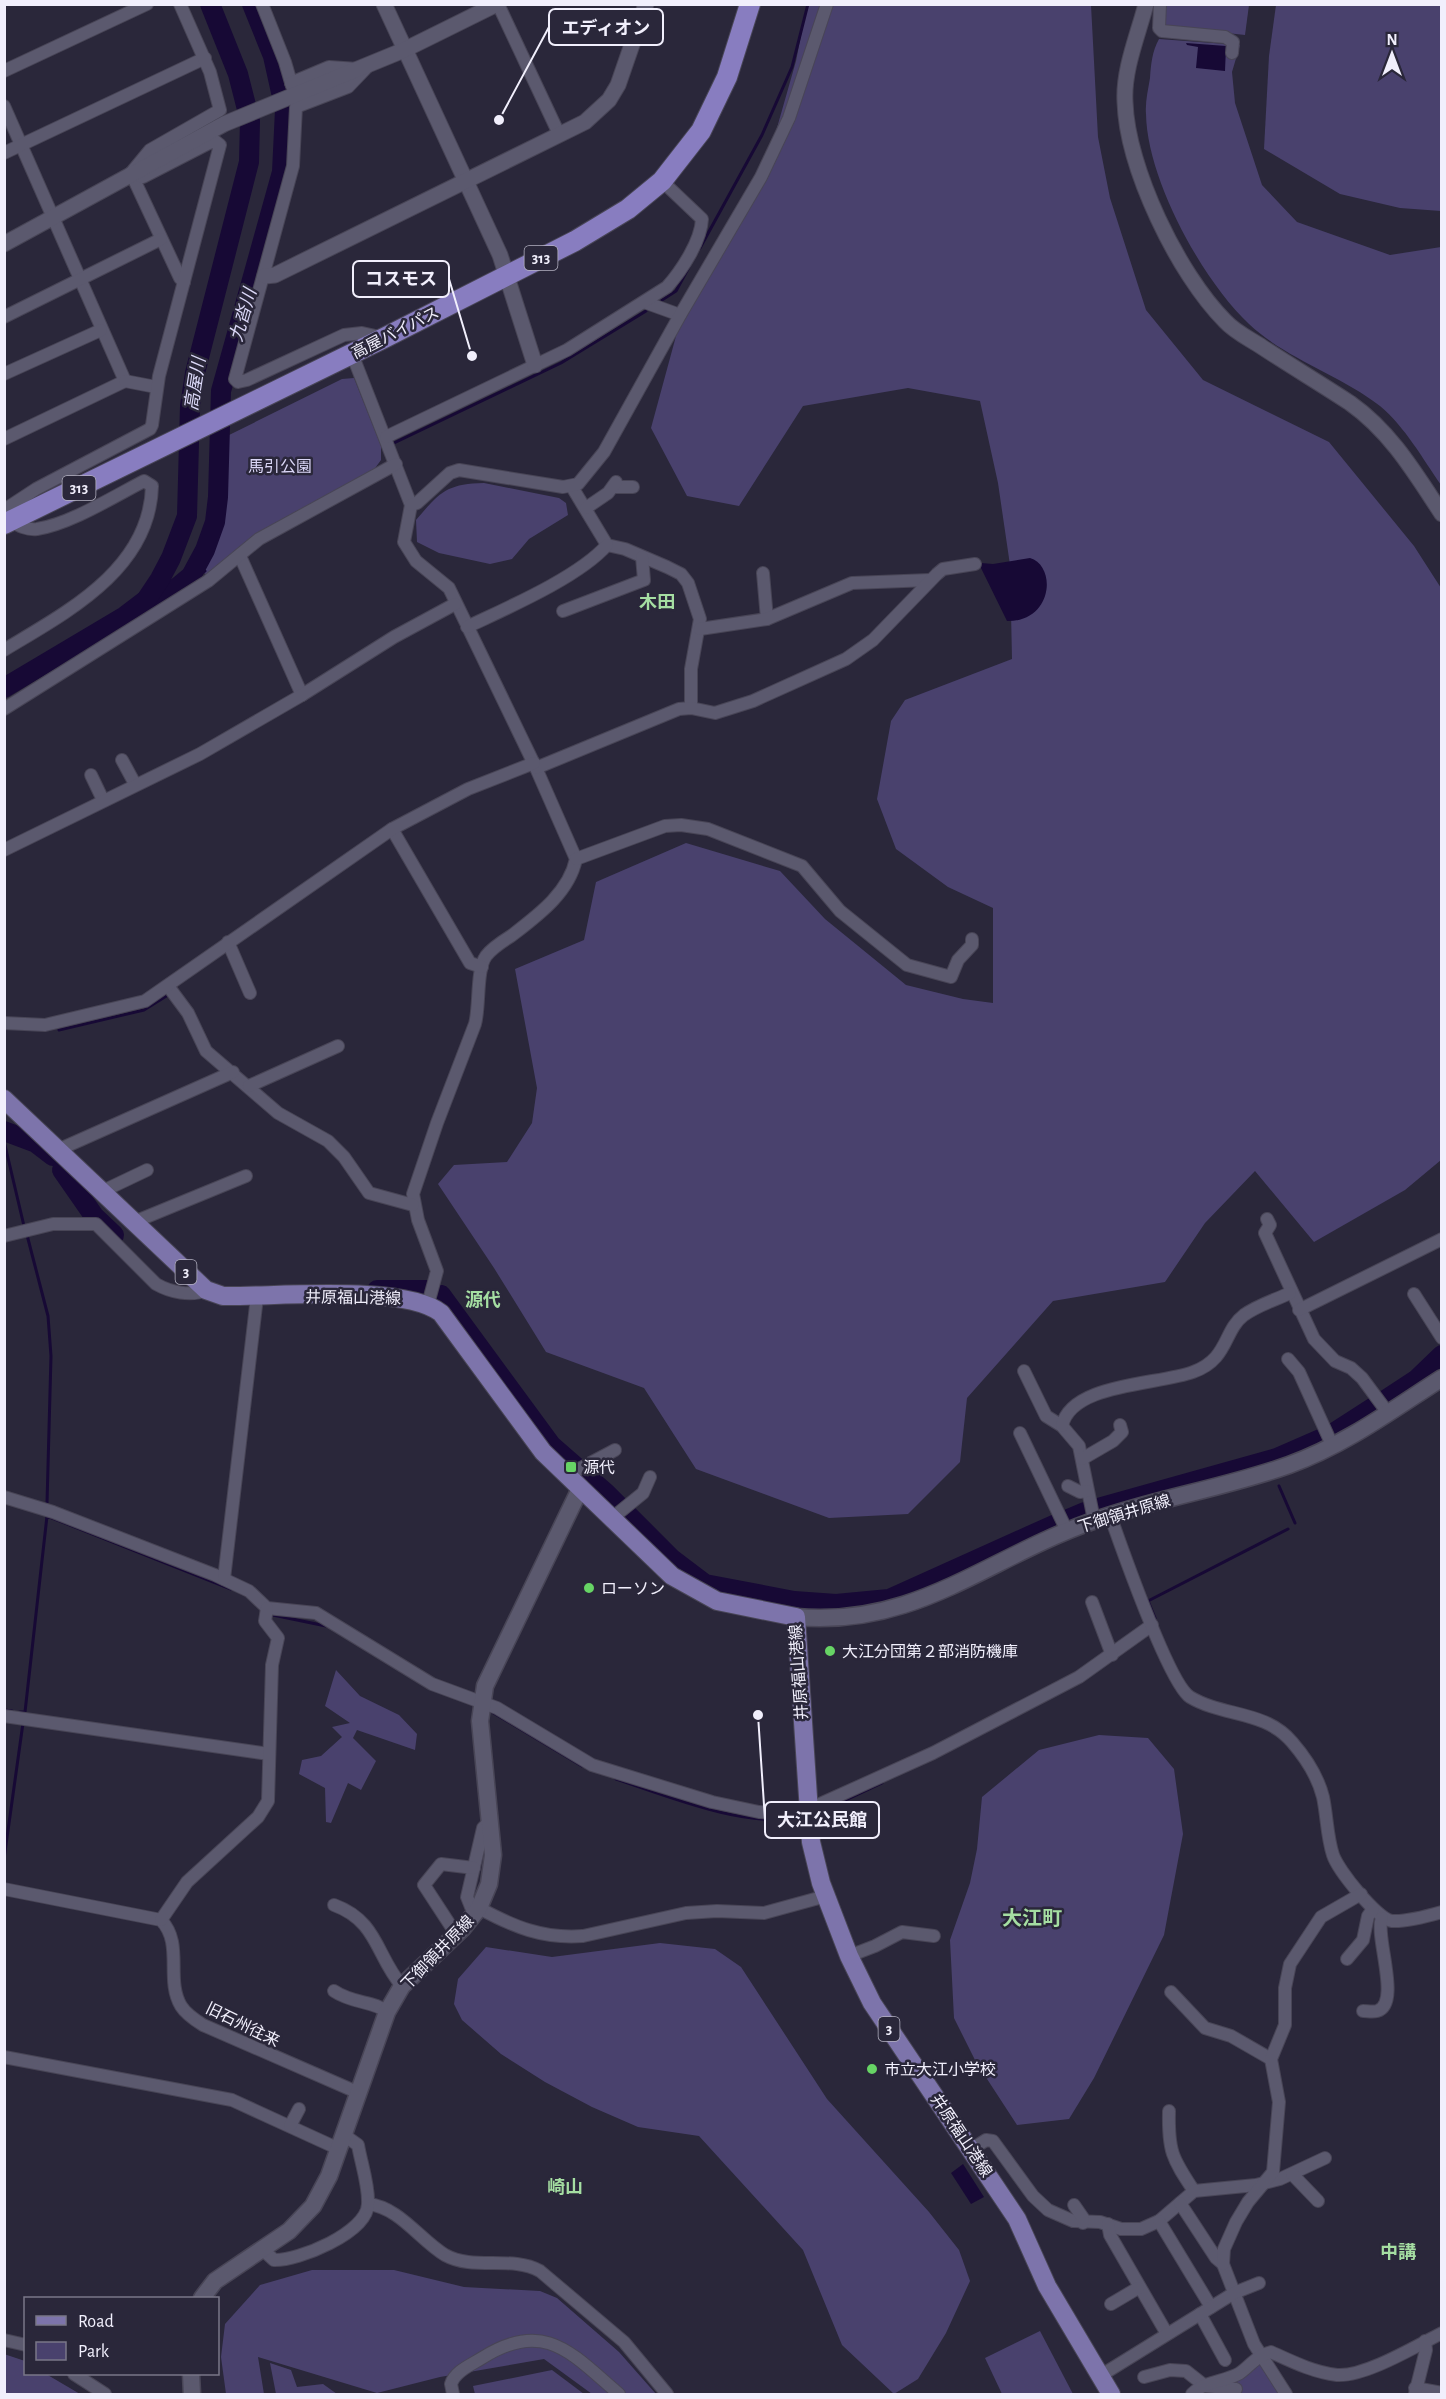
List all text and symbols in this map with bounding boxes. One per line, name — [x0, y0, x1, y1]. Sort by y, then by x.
callout: エディオン — [549, 9, 663, 45]
text: エディオン — [562, 18, 650, 38]
north arrow — [1362, 24, 1422, 84]
text: N — [1386, 32, 1398, 48]
road number: 313 — [524, 246, 558, 270]
callout: コスモス — [353, 261, 449, 297]
text: コスモス — [365, 271, 437, 289]
water label: 九沓川 — [226, 284, 261, 344]
street label: 高屋バイパス — [349, 303, 442, 362]
water label: 高屋川 — [181, 354, 209, 412]
park label: 馬引公園 — [248, 458, 312, 475]
road number: 313 — [62, 476, 96, 500]
district label: 木田 — [639, 593, 675, 612]
road number: 3 — [176, 1260, 196, 1284]
street label: 井原福山港線 — [305, 1288, 401, 1307]
district label: 源代 — [465, 1290, 501, 1310]
place label: 源代 — [583, 1459, 615, 1476]
marker: 源代 — [564, 1460, 578, 1474]
street label: 下御領井原線 — [1076, 1491, 1173, 1536]
marker: ローソン — [582, 1581, 596, 1595]
place label: ローソン — [601, 1581, 665, 1597]
street label: 井原福山港線 — [787, 1623, 810, 1720]
place label: 大江分団第２部消防機庫 — [842, 1643, 1018, 1660]
marker: 大江分団第２部消防機庫 — [823, 1644, 837, 1658]
callout: 大江公民館 — [765, 1802, 879, 1838]
text: 大江公民館 — [777, 1810, 867, 1830]
district label: 大江町 — [1002, 1908, 1062, 1929]
street label: 下御領井原線 — [398, 1912, 477, 1993]
street label: 旧石州往来 — [203, 1999, 282, 2050]
road number: 3 — [878, 2017, 900, 2041]
place label: 市立大江小学校 — [884, 2061, 996, 2078]
marker: 市立大江小学校 — [865, 2062, 879, 2076]
street label: 井原福山港線 — [928, 2091, 995, 2180]
district label: 崎山 — [547, 2178, 583, 2197]
district label: 中講 — [1380, 2243, 1416, 2262]
legend — [24, 2297, 219, 2375]
text: Road — [78, 2313, 114, 2331]
text: Park — [78, 2343, 110, 2361]

